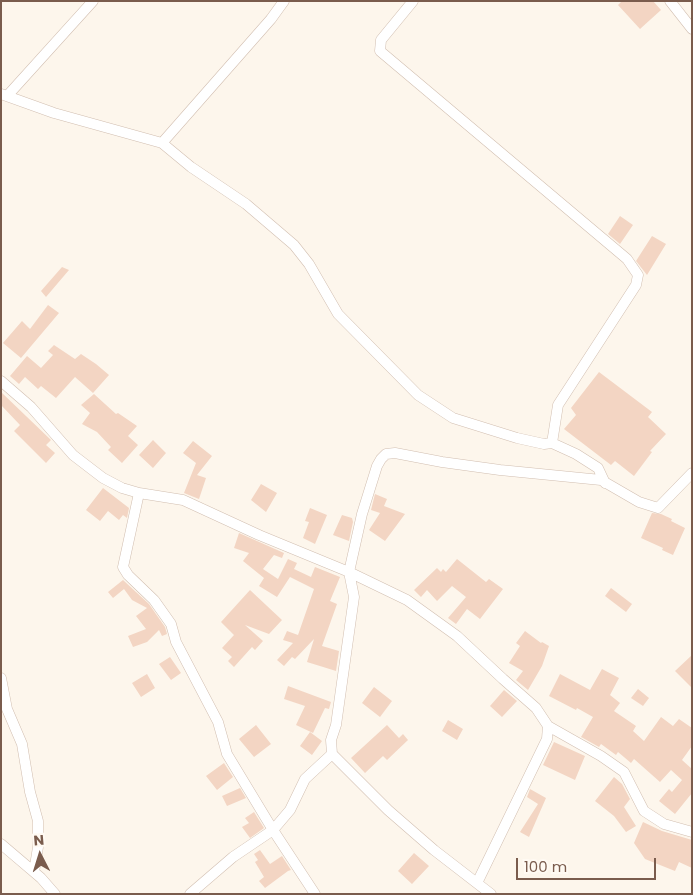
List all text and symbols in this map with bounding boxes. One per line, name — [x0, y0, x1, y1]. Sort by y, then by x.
north arrow — [15, 830, 65, 880]
text: N — [33, 830, 45, 850]
scale bar — [518, 848, 658, 880]
text: 100 m — [524, 856, 567, 877]

